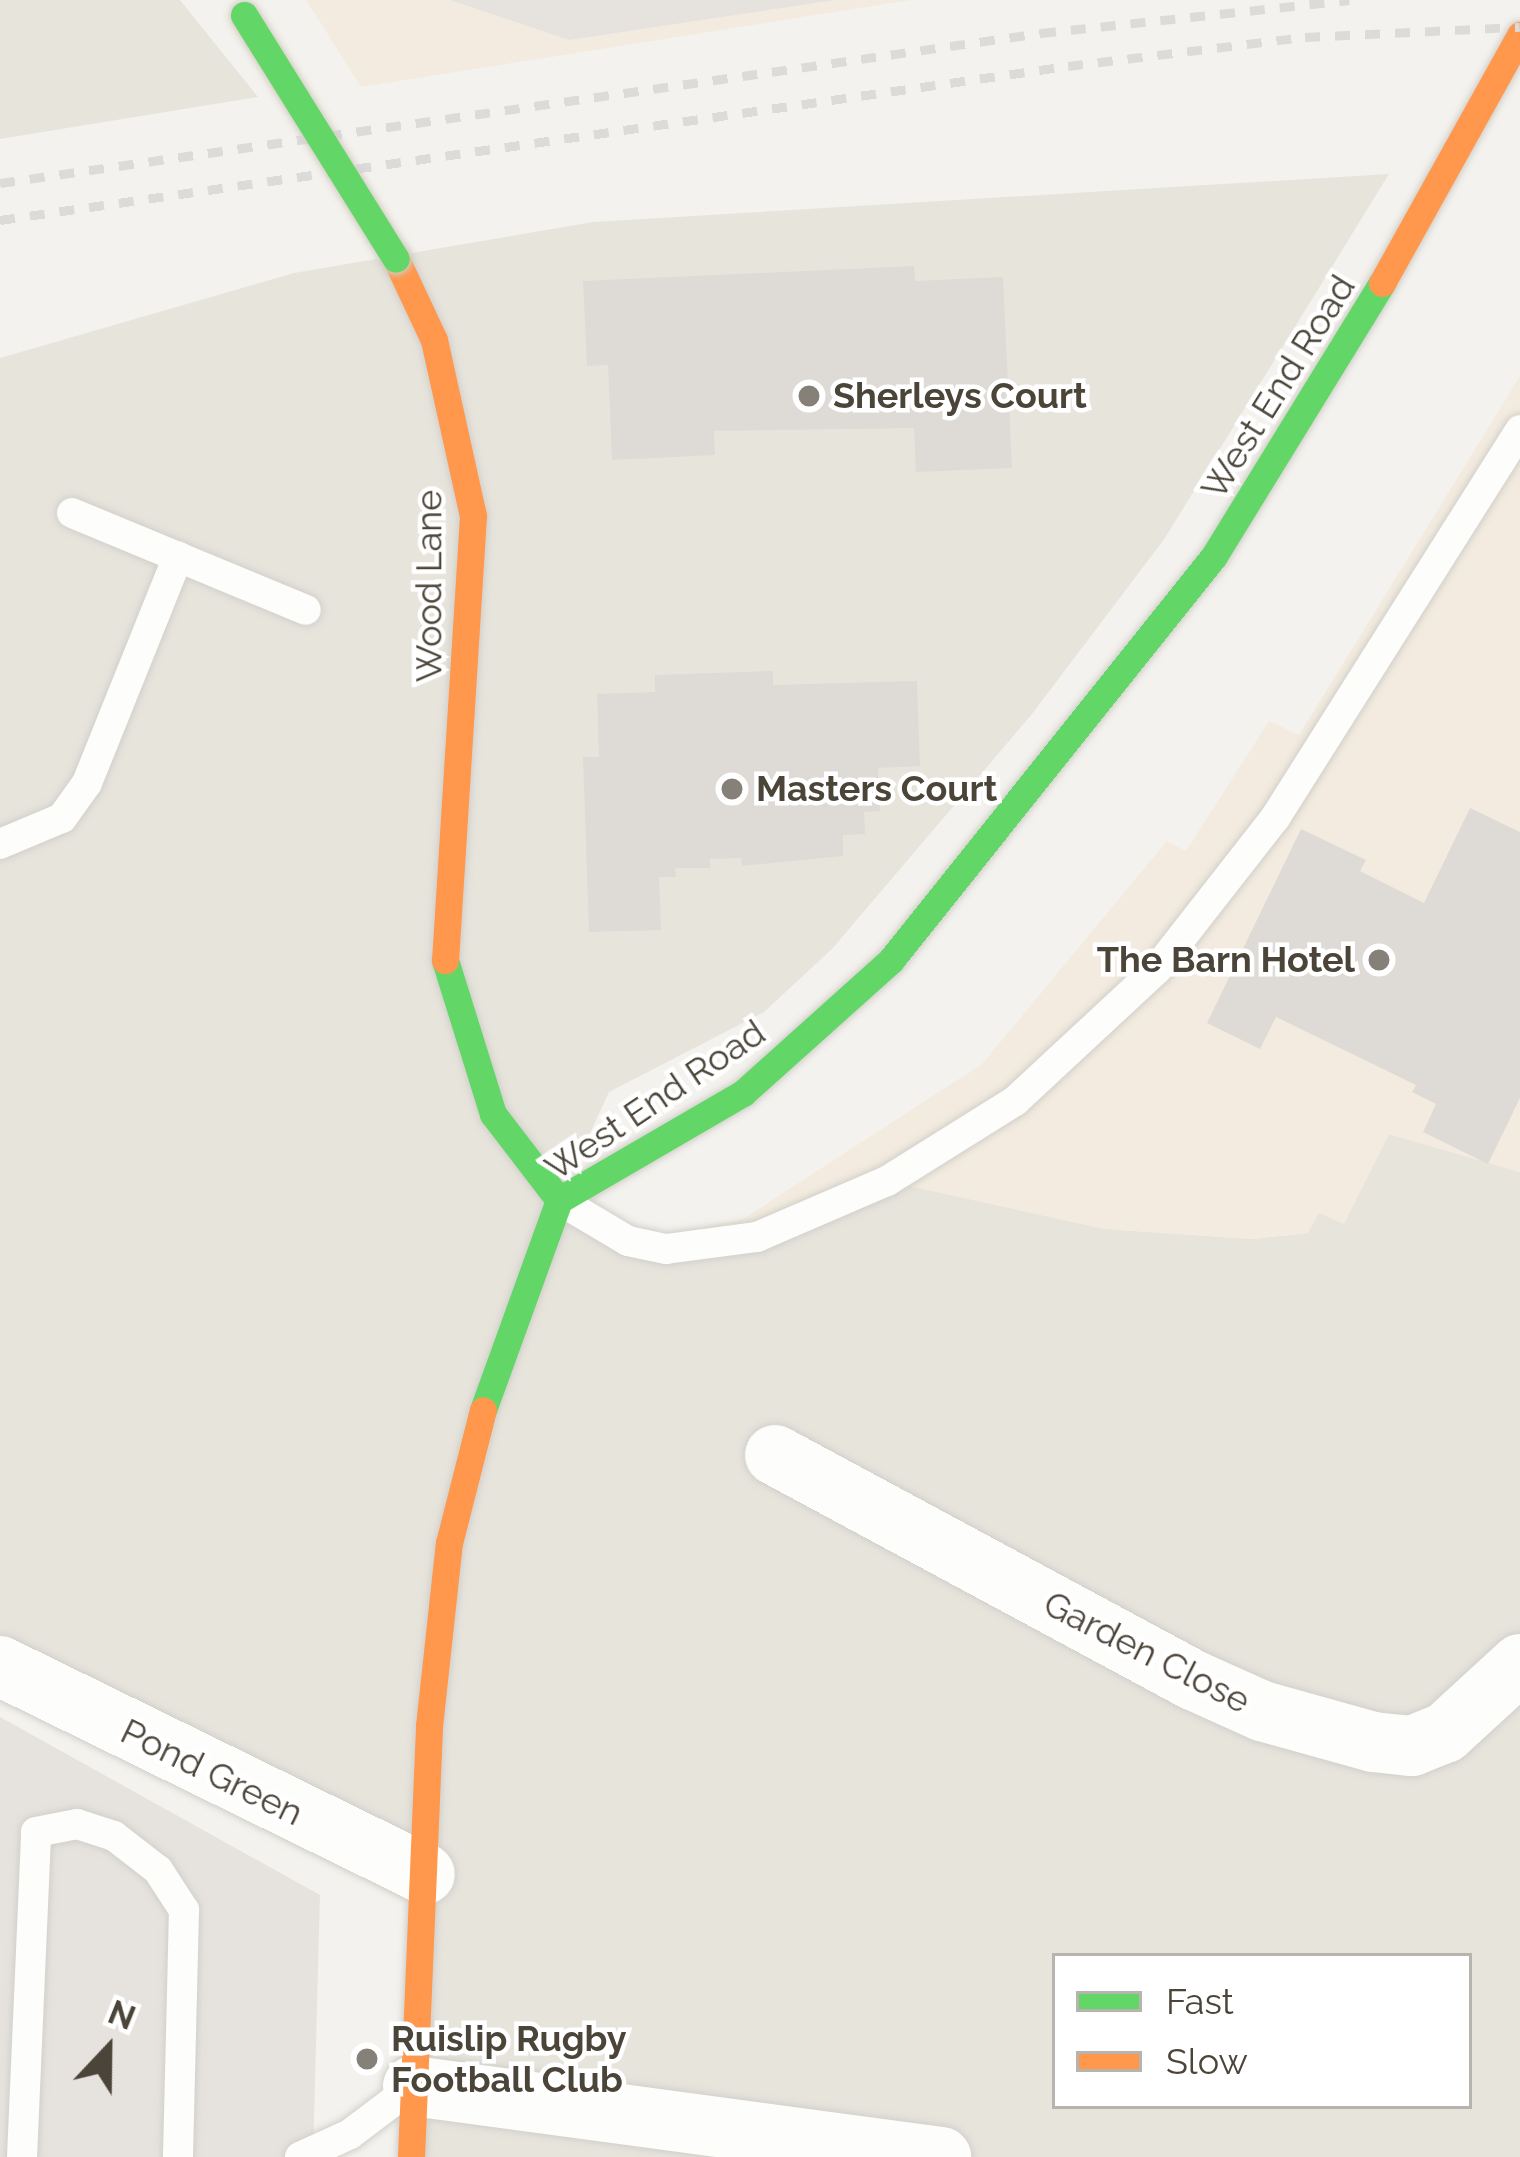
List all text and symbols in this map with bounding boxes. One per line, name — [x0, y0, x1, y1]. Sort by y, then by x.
street label: West End Road — [1192, 267, 1364, 507]
place label: Sherleys Court — [833, 374, 1087, 418]
marker: Sherleys Court — [796, 383, 822, 409]
street label: Wood Lane — [407, 490, 451, 682]
place label: Masters Court — [756, 767, 997, 811]
marker: Masters Court — [719, 776, 745, 802]
place label: The Barn Hotel — [1097, 938, 1355, 982]
marker: The Barn Hotel — [1366, 947, 1392, 973]
street label: West End Road — [537, 1011, 773, 1189]
street label: Garden Close — [1037, 1582, 1257, 1722]
street label: Pond Green — [114, 1709, 310, 1835]
legend — [1052, 1953, 1472, 2109]
text: Fast — [1166, 1980, 1234, 2022]
north arrow — [48, 1989, 168, 2109]
text: N — [103, 1992, 141, 2038]
place label: Ruislip Rugby Football Club — [391, 2016, 627, 2101]
text: Slow — [1166, 2040, 1248, 2082]
marker: Ruislip Rugby Football Club — [354, 2046, 380, 2072]

